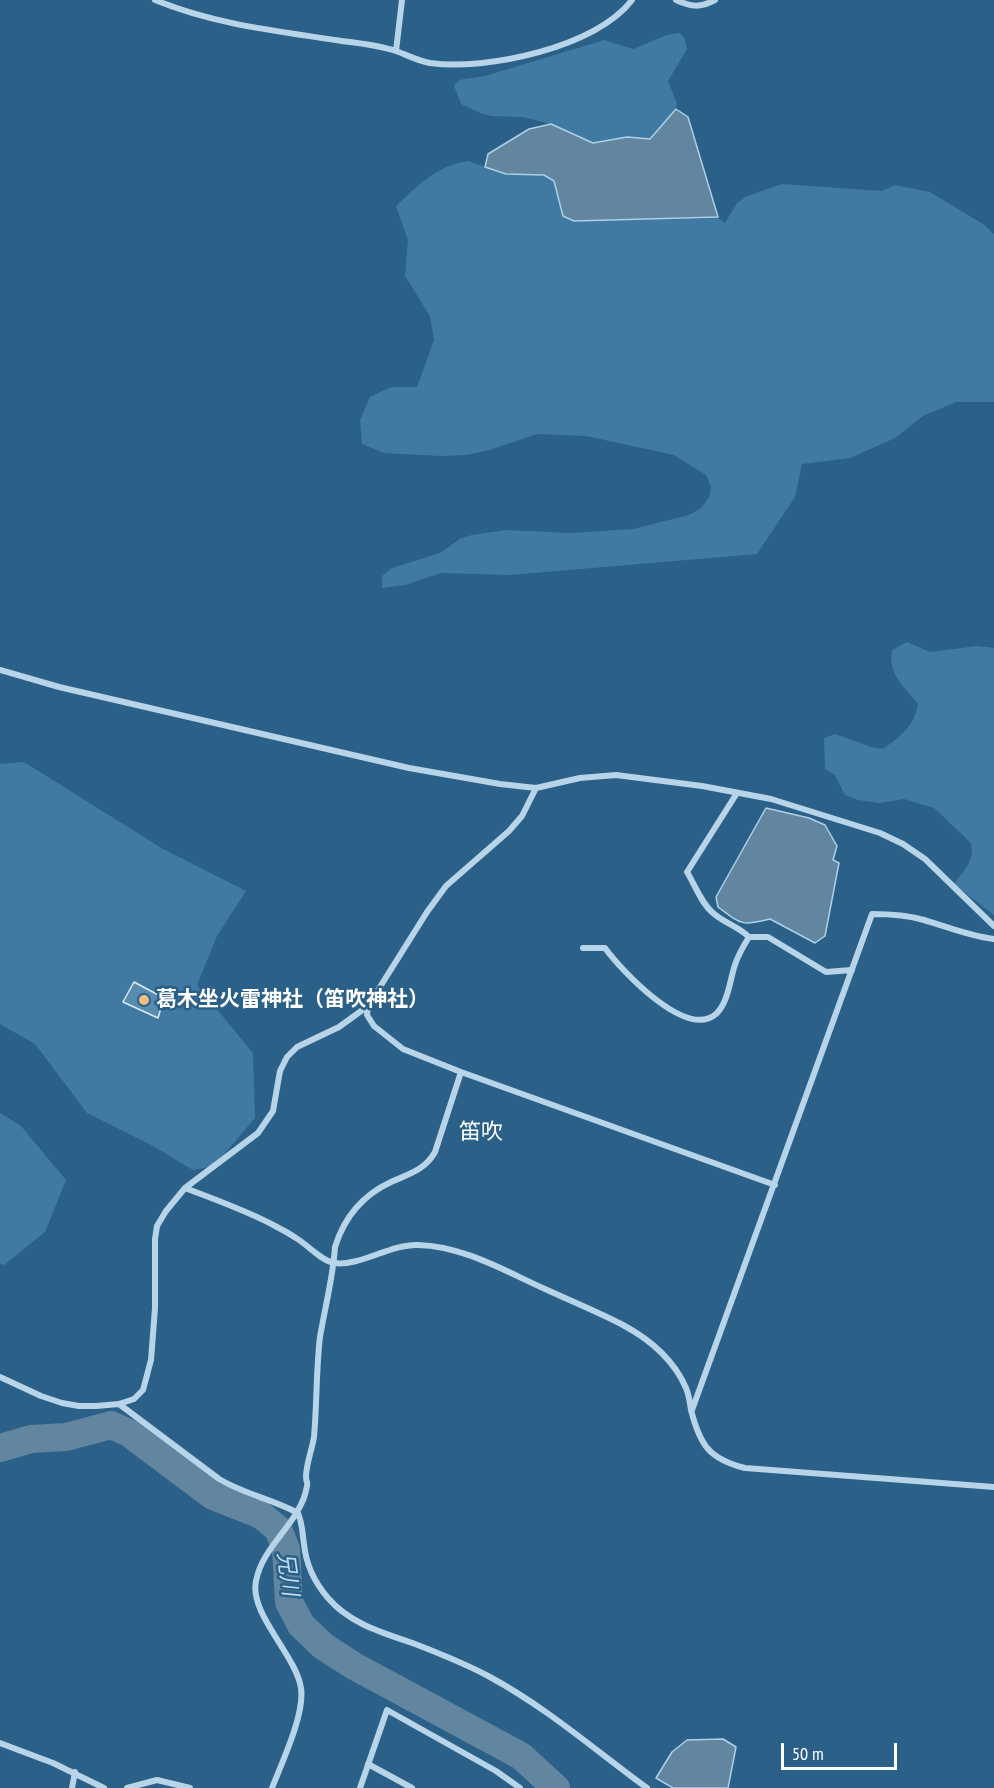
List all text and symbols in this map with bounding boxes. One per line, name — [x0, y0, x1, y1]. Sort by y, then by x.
place label: 葛木坐火雷神社（笛吹神社） — [156, 987, 429, 1013]
marker: 葛木坐火雷神社（笛吹神社） — [137, 993, 151, 1007]
district label: 笛吹 — [459, 1120, 503, 1146]
water label: 兄川 — [271, 1550, 303, 1598]
scale bar — [784, 1731, 900, 1769]
text: 50 m — [792, 1742, 824, 1765]

